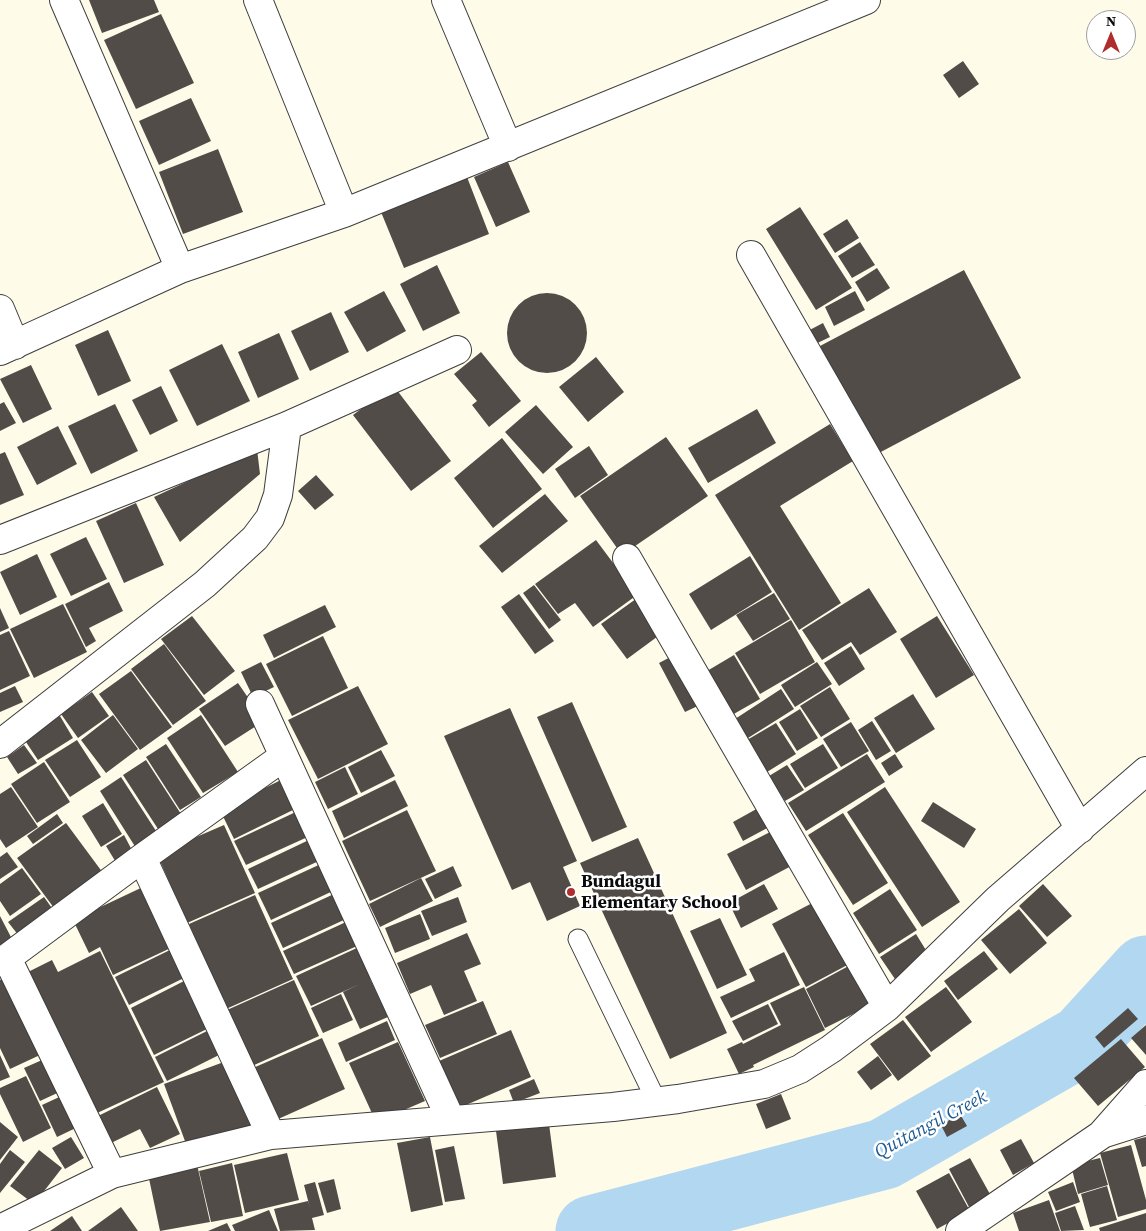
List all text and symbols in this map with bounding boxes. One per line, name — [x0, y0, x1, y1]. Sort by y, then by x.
north arrow — [1086, 10, 1136, 60]
text: N — [1106, 11, 1116, 31]
place label: Bundagul Elementary School — [581, 871, 738, 914]
marker: Bundagul Elementary School — [565, 886, 577, 898]
water label: Quitangil Creek — [871, 1086, 991, 1164]

